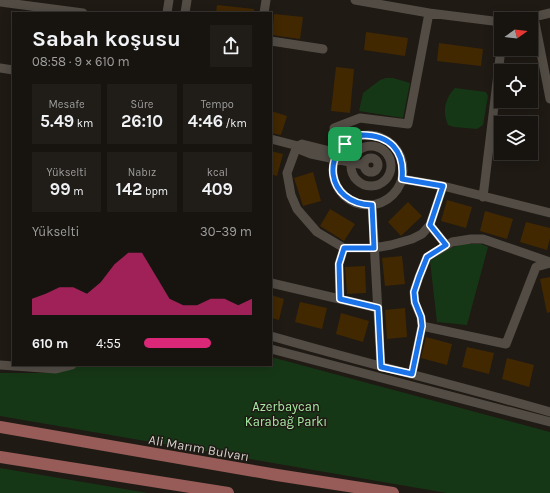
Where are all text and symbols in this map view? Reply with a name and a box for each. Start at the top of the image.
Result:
north arrow [494,12,538,56]
map controls [494,12,538,160]
button: share [210,25,252,67]
text: Sabah koşusu [32,26,181,52]
text: 08:58 · 9 × 610 m [32,54,130,69]
button: locate [494,64,538,108]
text: Mesafe [49,98,85,111]
text: Süre [131,98,153,111]
text: Tempo [201,98,234,111]
text: 5.49 [40,111,74,131]
text: 26:10 [121,111,163,131]
text: 4:46 [188,111,223,131]
button: layers [494,116,538,160]
text: km [74,117,93,130]
text: /km [223,117,247,130]
pin [328,127,362,161]
icon: arrive [334,133,356,155]
text: Yükselti [47,166,87,179]
text: Nabız [128,166,156,179]
text: kcal [207,166,228,179]
text: 99 [50,179,71,199]
text: 142 [116,179,142,199]
text: 409 [202,179,233,199]
text: m [71,185,83,198]
text: bpm [142,185,168,198]
text: Yükselti [32,224,79,239]
text: 30–39 m [200,224,252,239]
text: 610 m [32,336,68,351]
text: 4:55 [96,336,121,351]
park label: Azerbaycan Karabağ Parkı [245,399,327,429]
street label: Ali Marım Bulvarı [148,432,250,464]

